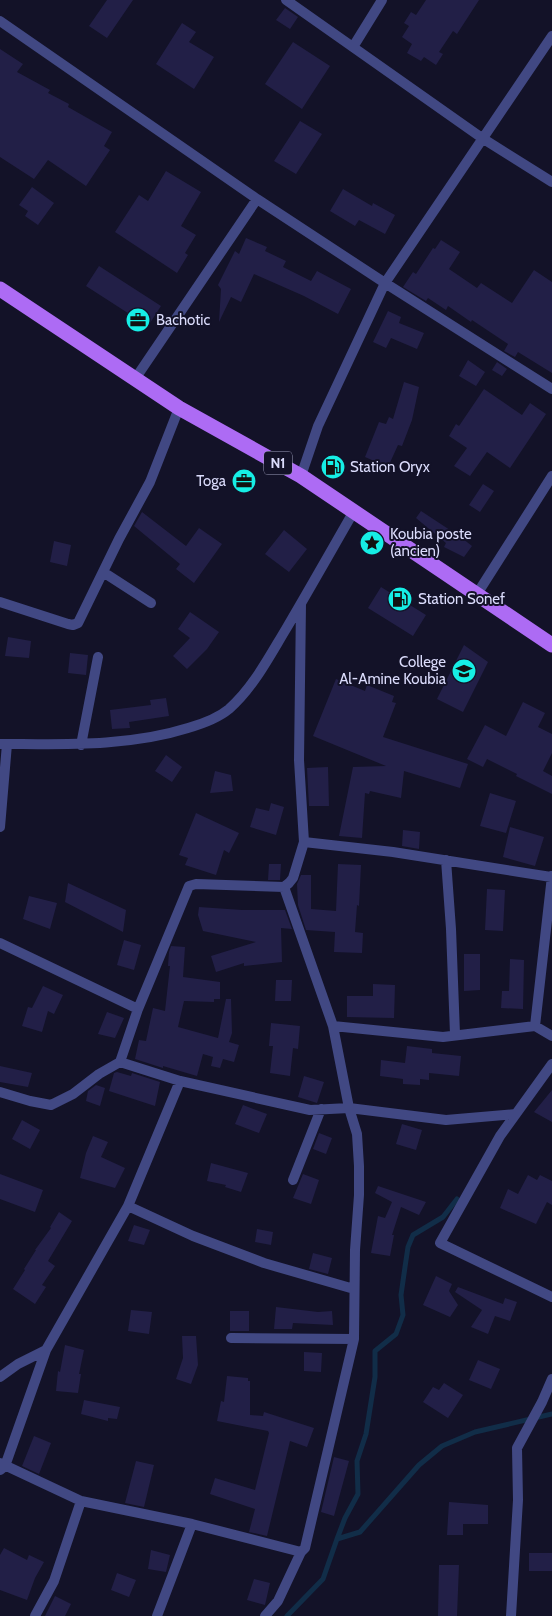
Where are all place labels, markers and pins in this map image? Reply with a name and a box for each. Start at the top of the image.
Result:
office icon: Bachotic [125,307,151,333]
place label: Bachotic [156,311,210,329]
fuel station icon: Station Oryx [320,454,346,480]
place label: Station Oryx [350,458,430,476]
office icon: Toga [231,468,257,494]
place label: Toga [196,472,227,490]
place label: Koubia poste (ancien) [390,525,472,560]
place icon: Koubia poste (ancien) [359,530,385,556]
fuel station icon: Station Sonef [387,586,413,612]
place label: Station Sonef [418,590,505,608]
place label: College Al-Amine Koubia [339,653,447,688]
school or university icon: College Al-Amine Koubia [451,658,477,684]

